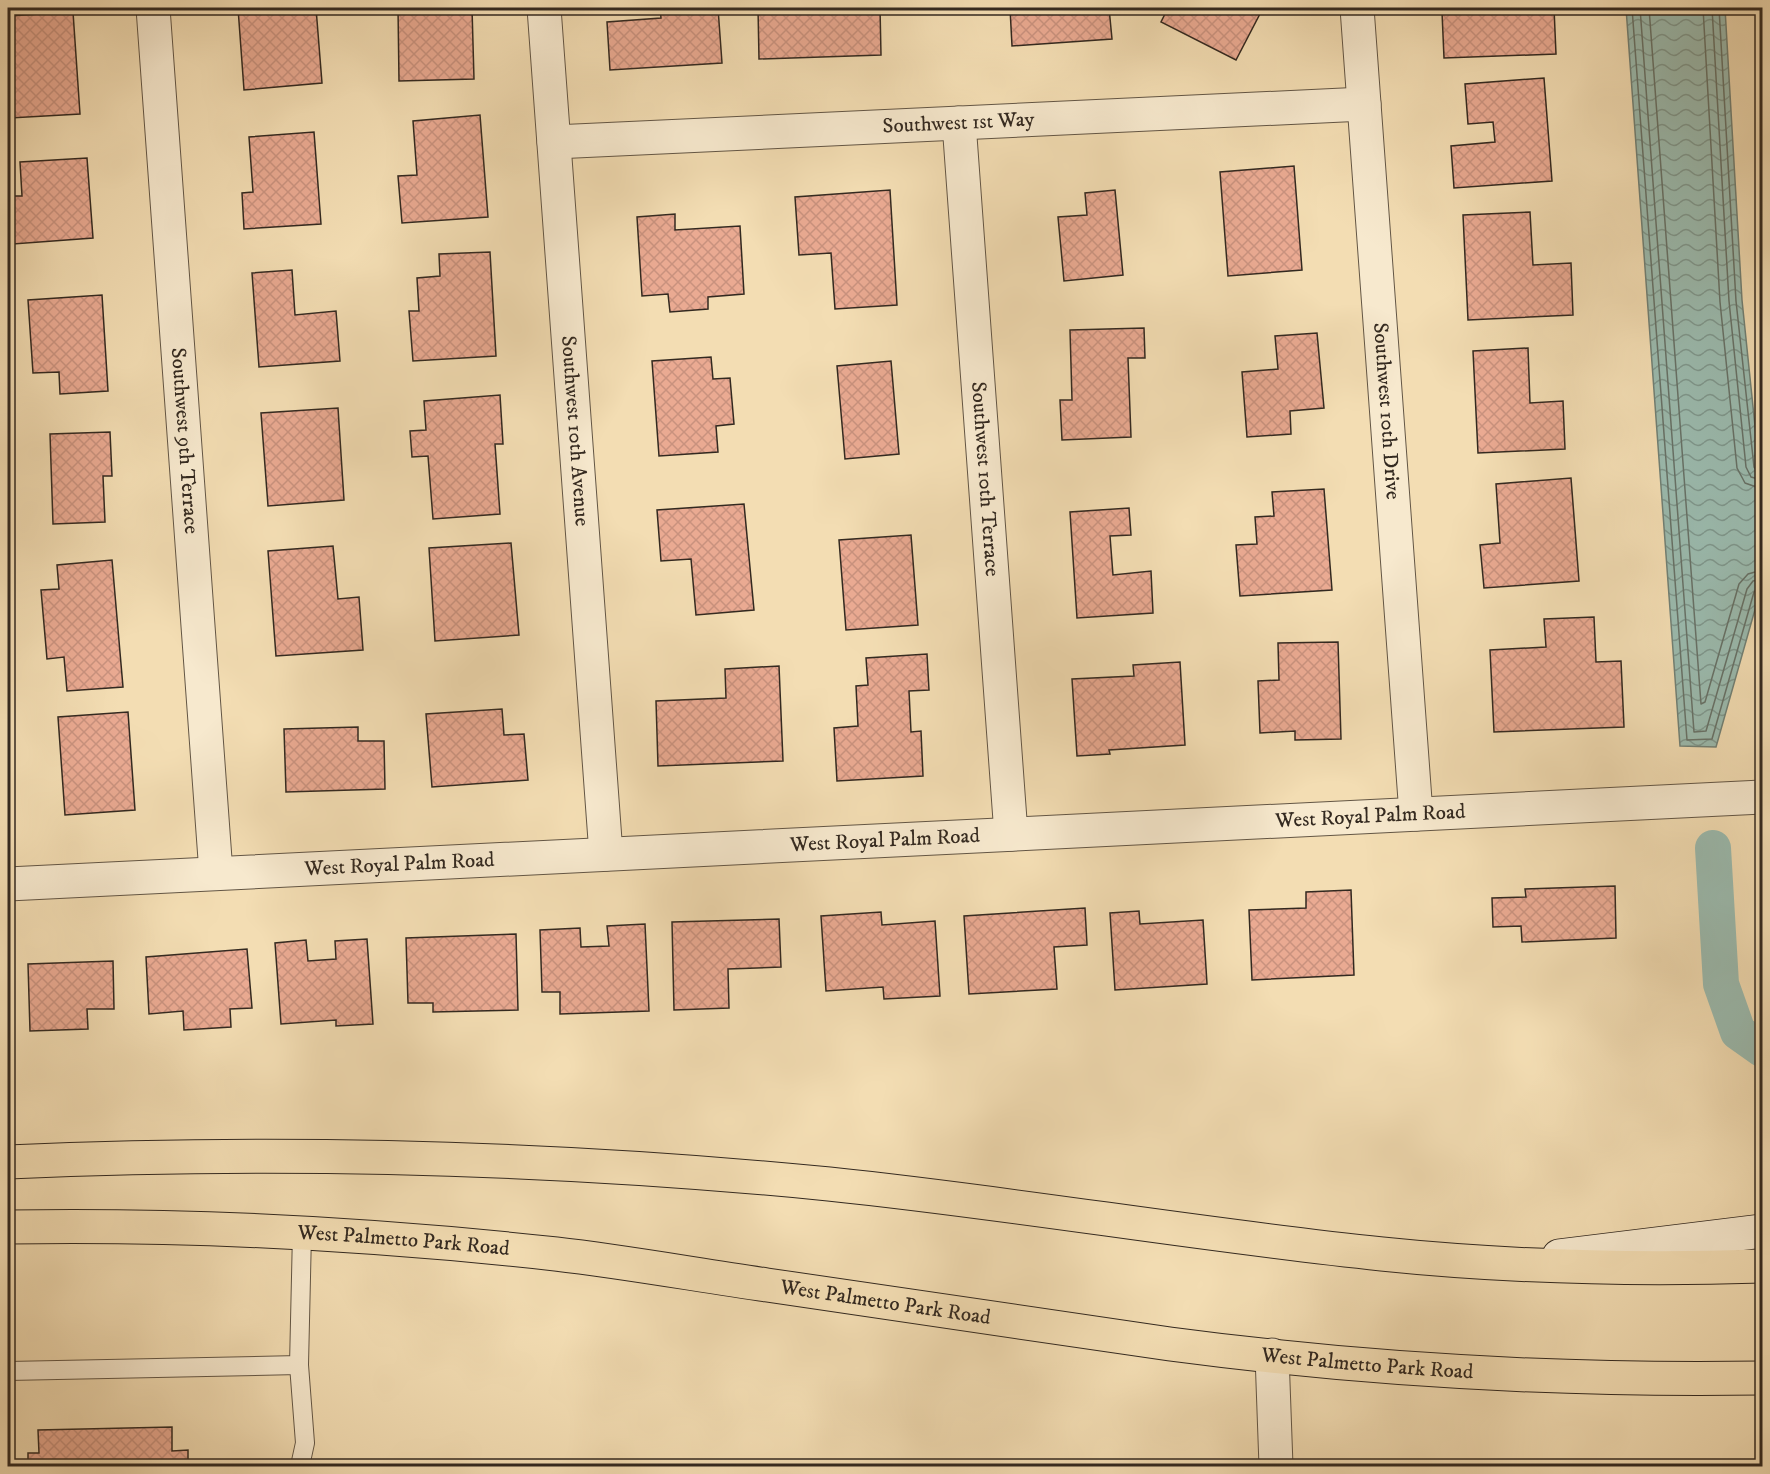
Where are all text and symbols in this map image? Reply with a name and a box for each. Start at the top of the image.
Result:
street label: Southwest 1st Way [882,106,1036,140]
street label: Southwest 10th Drive [1367,322,1406,501]
street label: Southwest 10th Avenue [555,335,595,527]
street label: Southwest 9th Terrace [165,347,204,535]
street label: Southwest 10th Terrace [965,381,1005,578]
street label: West Royal Palm Road [1274,799,1466,834]
street label: West Royal Palm Road [788,823,981,858]
street label: West Royal Palm Road [303,847,496,882]
street label: West Palmetto Park Road [296,1220,511,1262]
street label: West Palmetto Park Road [777,1274,993,1331]
street label: West Palmetto Park Road [1259,1342,1475,1385]

